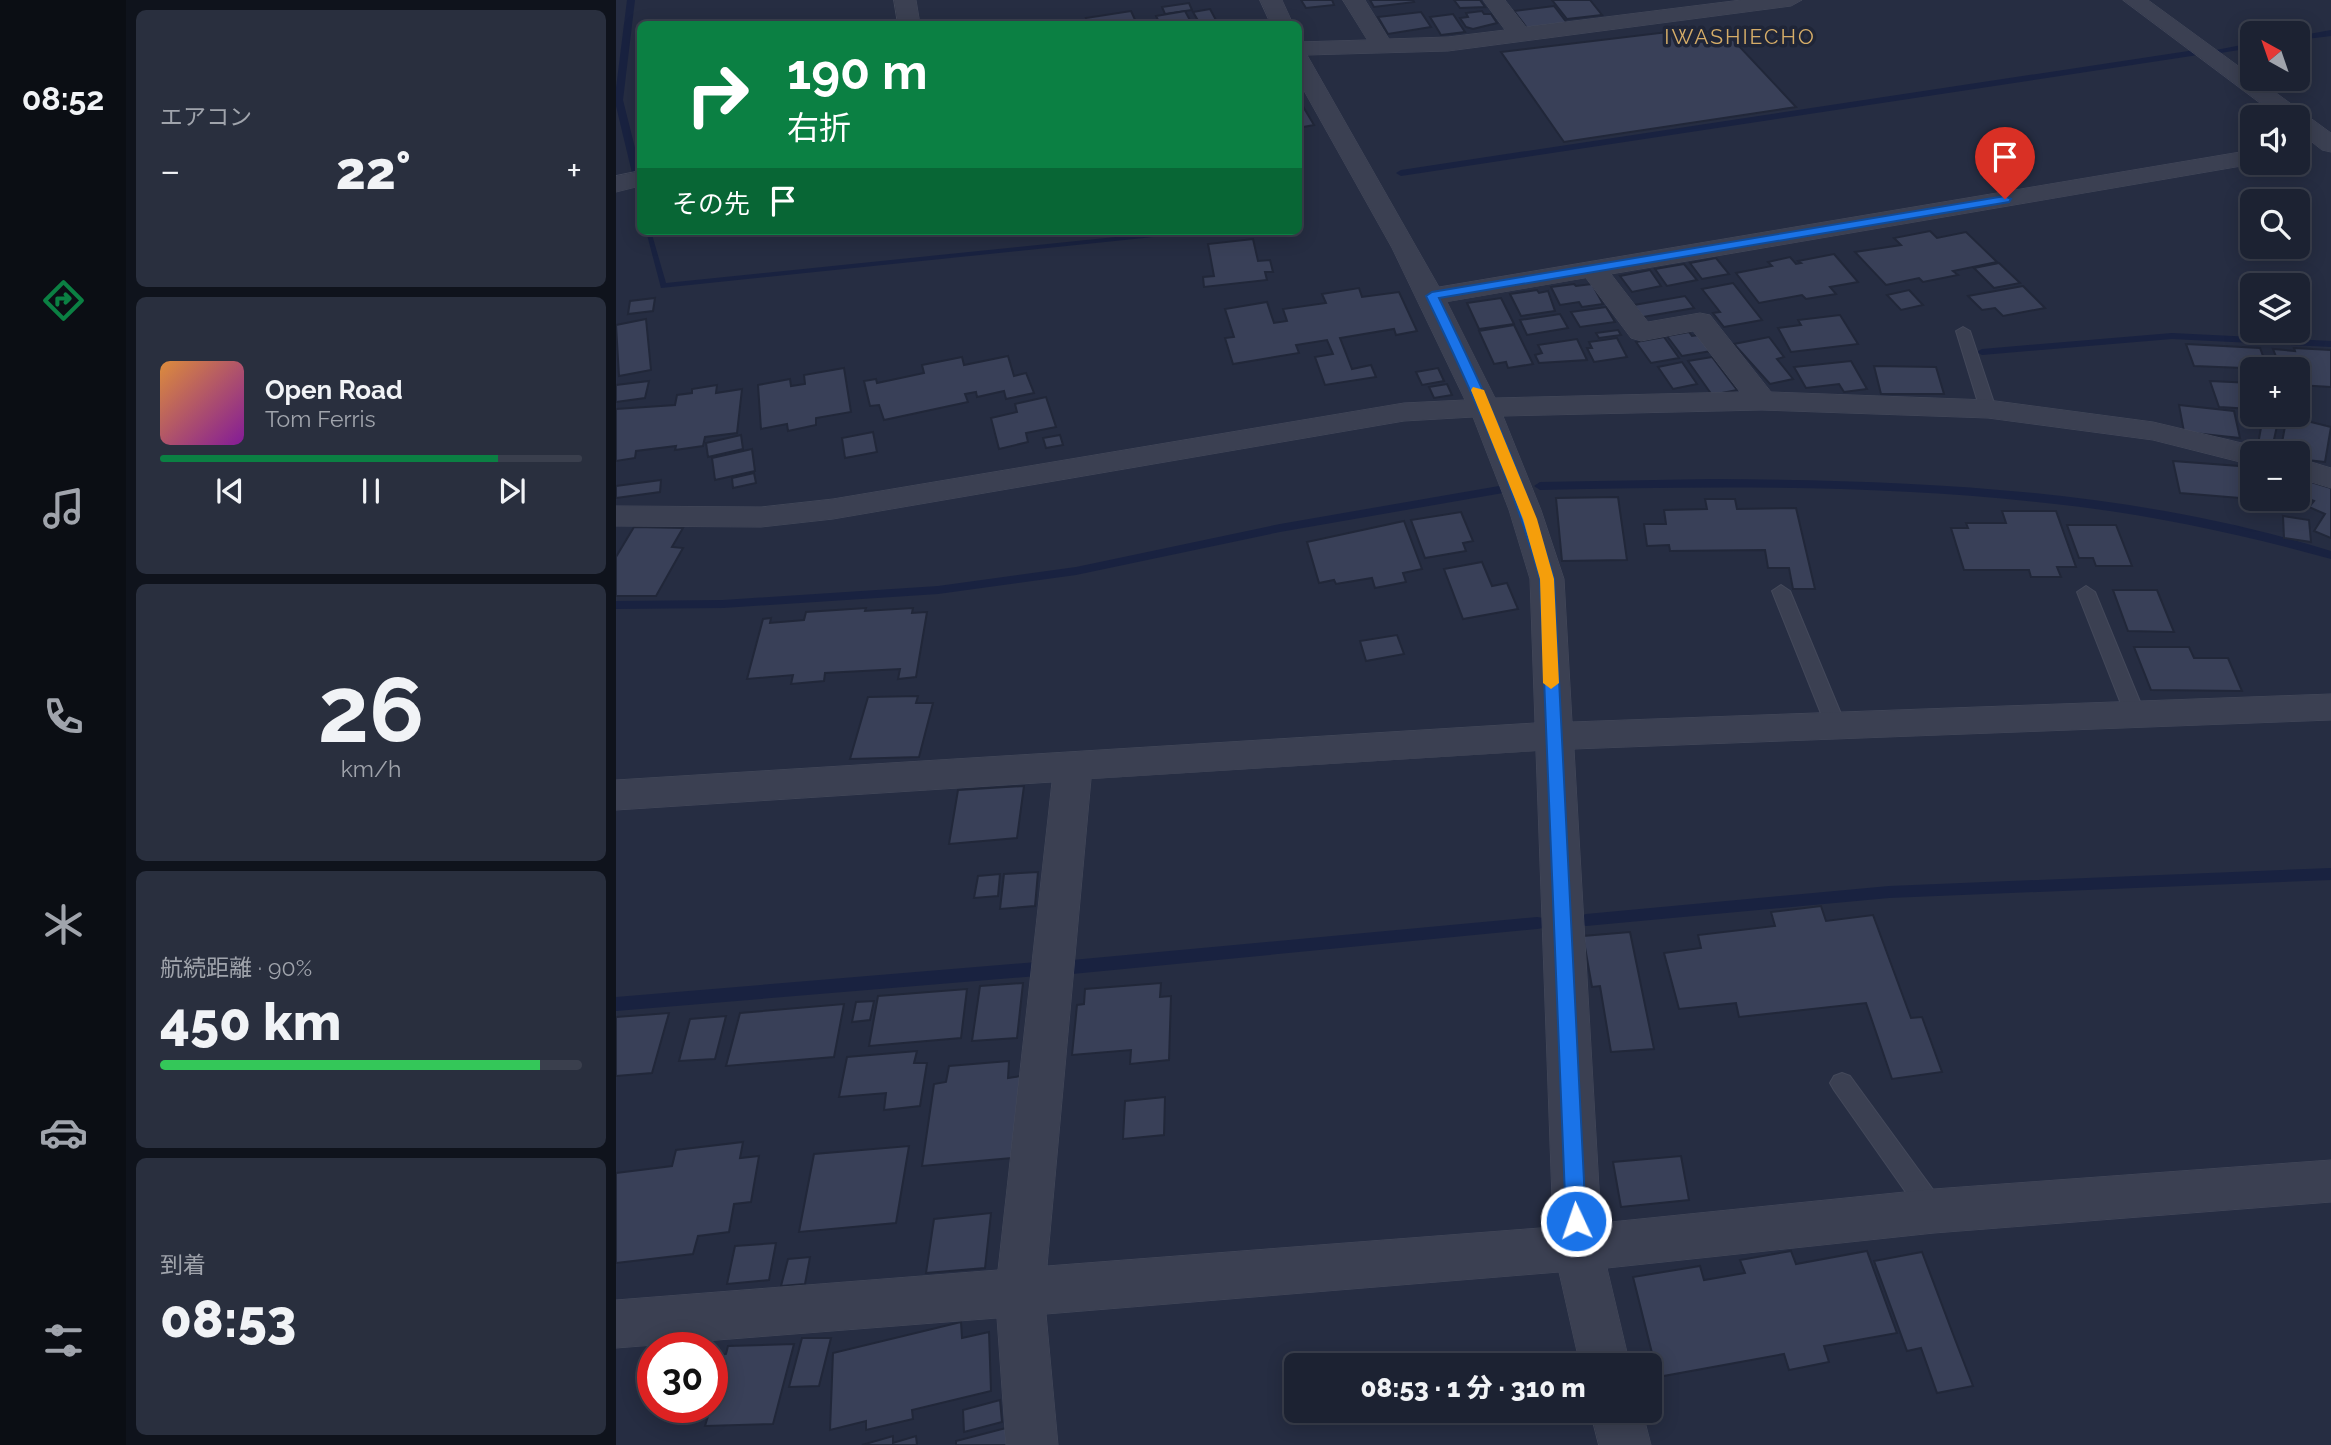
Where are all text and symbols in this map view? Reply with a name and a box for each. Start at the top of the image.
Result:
north arrow [2240,21,2310,91]
map controls [2240,21,2310,511]
district label: IWASHIECHO [1664,24,1816,49]
text: 190 m [787,43,928,100]
icon: right [672,49,763,140]
text: 08:52 [22,80,104,117]
text: エアコン [160,103,252,130]
button: sound [2240,105,2310,175]
text: 右折 [787,109,851,146]
pin [1975,127,2035,199]
icon: arrive [1986,138,2024,176]
text: 22° [336,140,411,201]
text: − [160,148,180,193]
text: + [566,148,582,193]
icon: arrive [764,182,802,220]
text: その先 [672,189,750,219]
button: search [2240,189,2310,259]
button: layers [2240,273,2310,343]
icon: directions [39,276,88,325]
button: + [2240,357,2310,427]
text: Open Road [265,375,403,405]
text: Tom Ferris [265,405,376,432]
button: − [2240,441,2310,511]
icon: previous [211,472,249,510]
icon: pause [352,472,390,510]
icon: next [493,472,531,510]
icon: music [39,484,88,533]
text: 26 [318,656,424,763]
icon: phone [39,692,88,741]
text: km/h [341,755,401,782]
icon: climate [39,900,88,949]
text: 航続距離 · 90% [160,954,312,981]
text: 450 km [160,991,341,1052]
icon: car [39,1108,88,1157]
position arrow [1539,1184,1613,1258]
text: 到着 [160,1251,206,1278]
text: 08:53 [160,1288,296,1349]
icon: filters [39,1316,88,1365]
speed limit sign: 30 [637,1332,728,1423]
text: 08:53 · 1 分 · 310 m [1361,1373,1585,1403]

